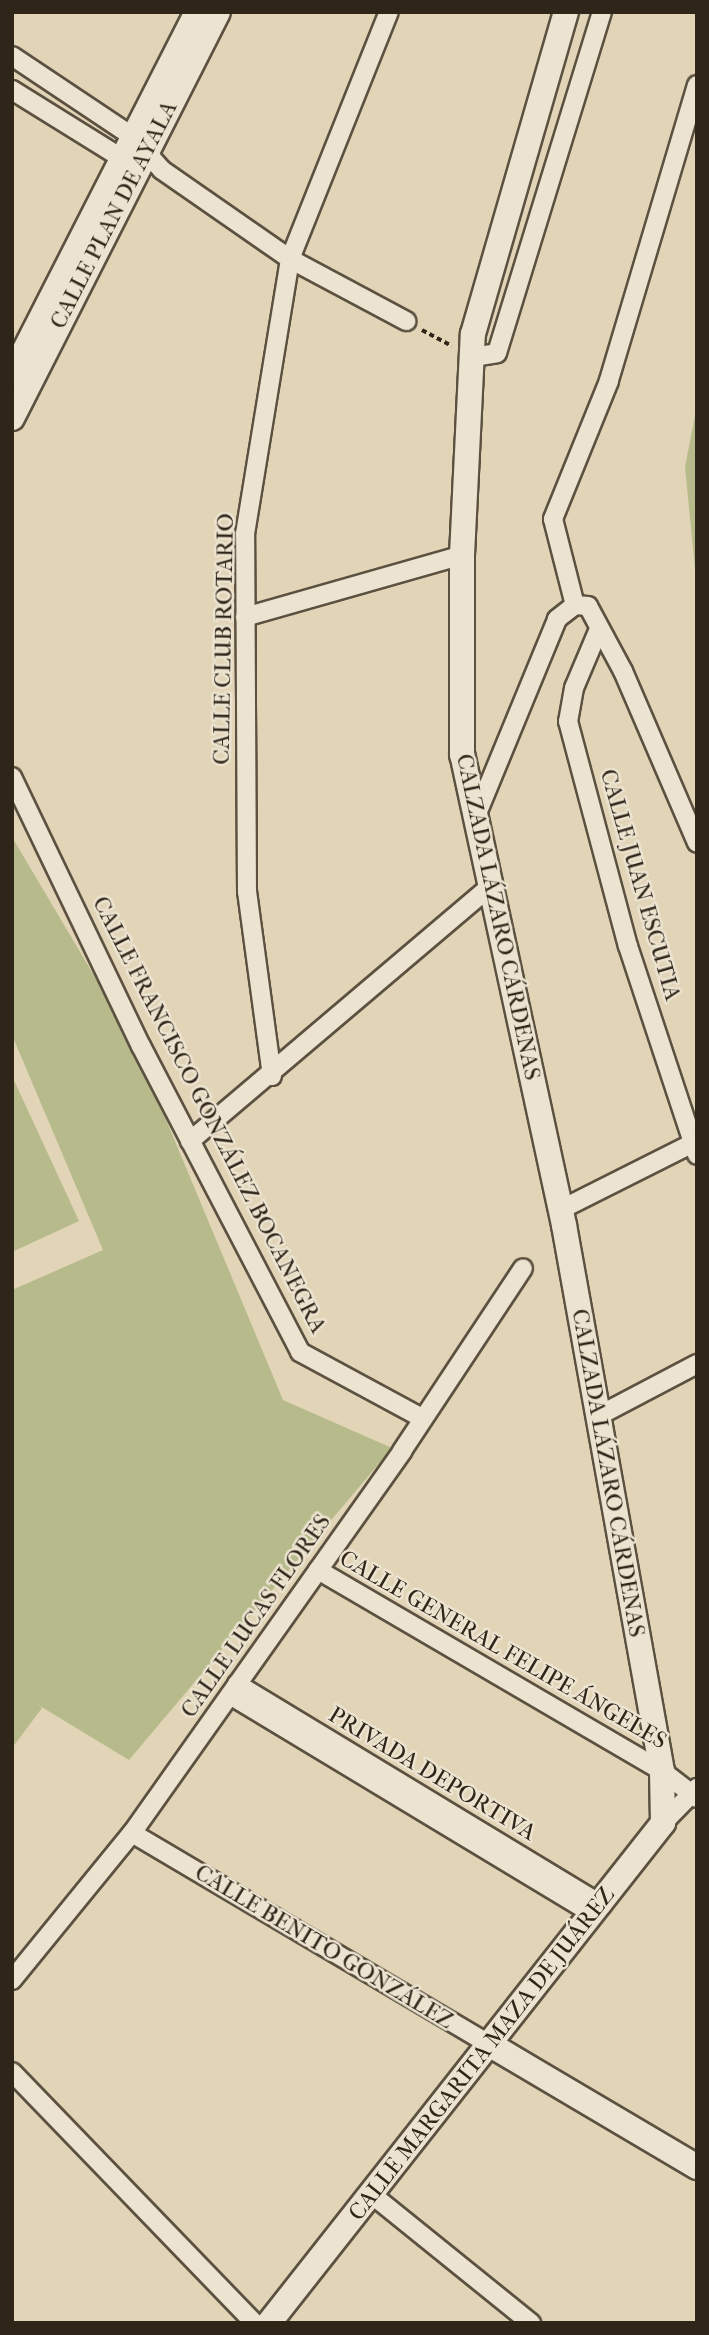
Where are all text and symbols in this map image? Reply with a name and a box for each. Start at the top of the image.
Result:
street label: CALLE PLAN DE AYALA [45,97,183,333]
street label: CALLE CLUB ROTARIO [208,513,240,765]
street label: CALZADA LÁZARO CÁRDENAS [450,752,546,1082]
street label: CALLE JUAN ESCUTIA [594,766,686,1004]
street label: CALLE FRANCISCO GONZÁLEZ BOCANEGRA [86,892,332,1338]
street label: CALZADA LÁZARO CÁRDENAS [566,1307,650,1639]
street label: CALLE LUCAS FLORES [175,1509,337,1723]
street label: CALLE GENERAL FELIPE ÁNGELES [334,1545,672,1755]
street label: PRIVADA DEPORTIVA [323,1701,541,1847]
street label: CALLE BENITO GONZÁLEZ [190,1859,458,2035]
street label: CALLE MARGARITA MAZA DE JUÁREZ [343,1882,621,2226]

